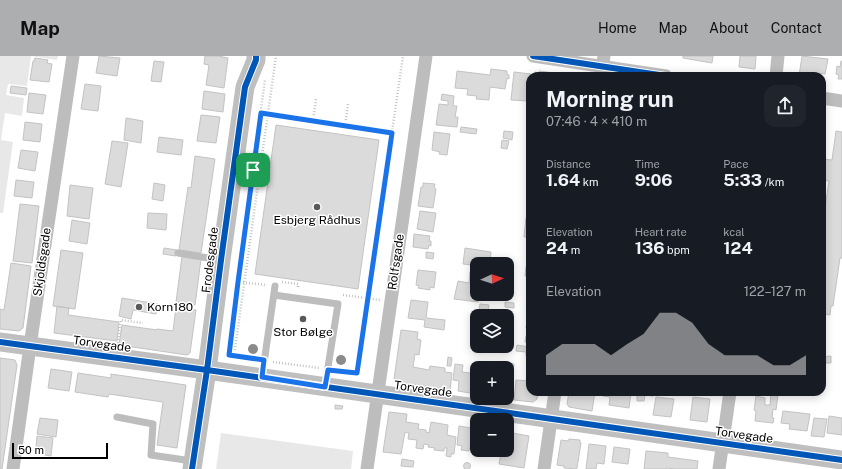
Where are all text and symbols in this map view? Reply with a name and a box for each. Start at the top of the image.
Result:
text: Map [20,17,60,39]
text: Home [598,20,637,36]
text: Map [659,20,687,36]
text: About [709,20,749,36]
text: Contact [771,20,822,36]
button: share [764,85,806,127]
text: Morning run [546,86,674,112]
text: 07:46 · 4 × 410 m [546,114,647,129]
pin [236,153,270,187]
text: Distance [546,158,591,170]
text: Time [635,158,660,170]
text: Pace [723,158,748,170]
icon: arrive [242,159,264,181]
text: 1.64 [546,170,580,190]
text: 9:06 [635,170,673,190]
text: 5:33 [723,170,762,190]
text: km [580,176,599,188]
text: /km [762,176,784,188]
marker: Esbjerg Rådhus [312,202,322,212]
place label: Esbjerg Rådhus [273,213,361,227]
street label: Frodesgade [199,226,221,294]
text: Elevation [546,226,593,238]
text: Heart rate [635,226,687,238]
text: kcal [723,226,745,238]
street label: Skjoldsgade [30,227,54,297]
street label: Rolfsgade [385,233,407,291]
text: 24 [546,238,568,258]
text: 136 [635,238,664,258]
text: 124 [723,238,753,258]
text: m [568,244,580,256]
text: bpm [664,244,690,256]
north arrow [470,257,514,301]
map controls [470,257,514,457]
text: Elevation [546,284,601,299]
text: 122–127 m [744,284,806,299]
place label: Korn180 [147,300,193,314]
marker: Korn180 [134,302,144,312]
button: layers [470,309,514,353]
marker: Stor Bølge [298,314,308,324]
place label: Stor Bølge [273,325,333,339]
street label: Torvegade [72,333,132,355]
button: + [470,361,514,405]
street label: Torvegade [393,378,453,400]
button: − [470,413,514,457]
street label: Torvegade [714,424,774,446]
scale bar [12,441,108,460]
text: 50 m [18,444,44,456]

